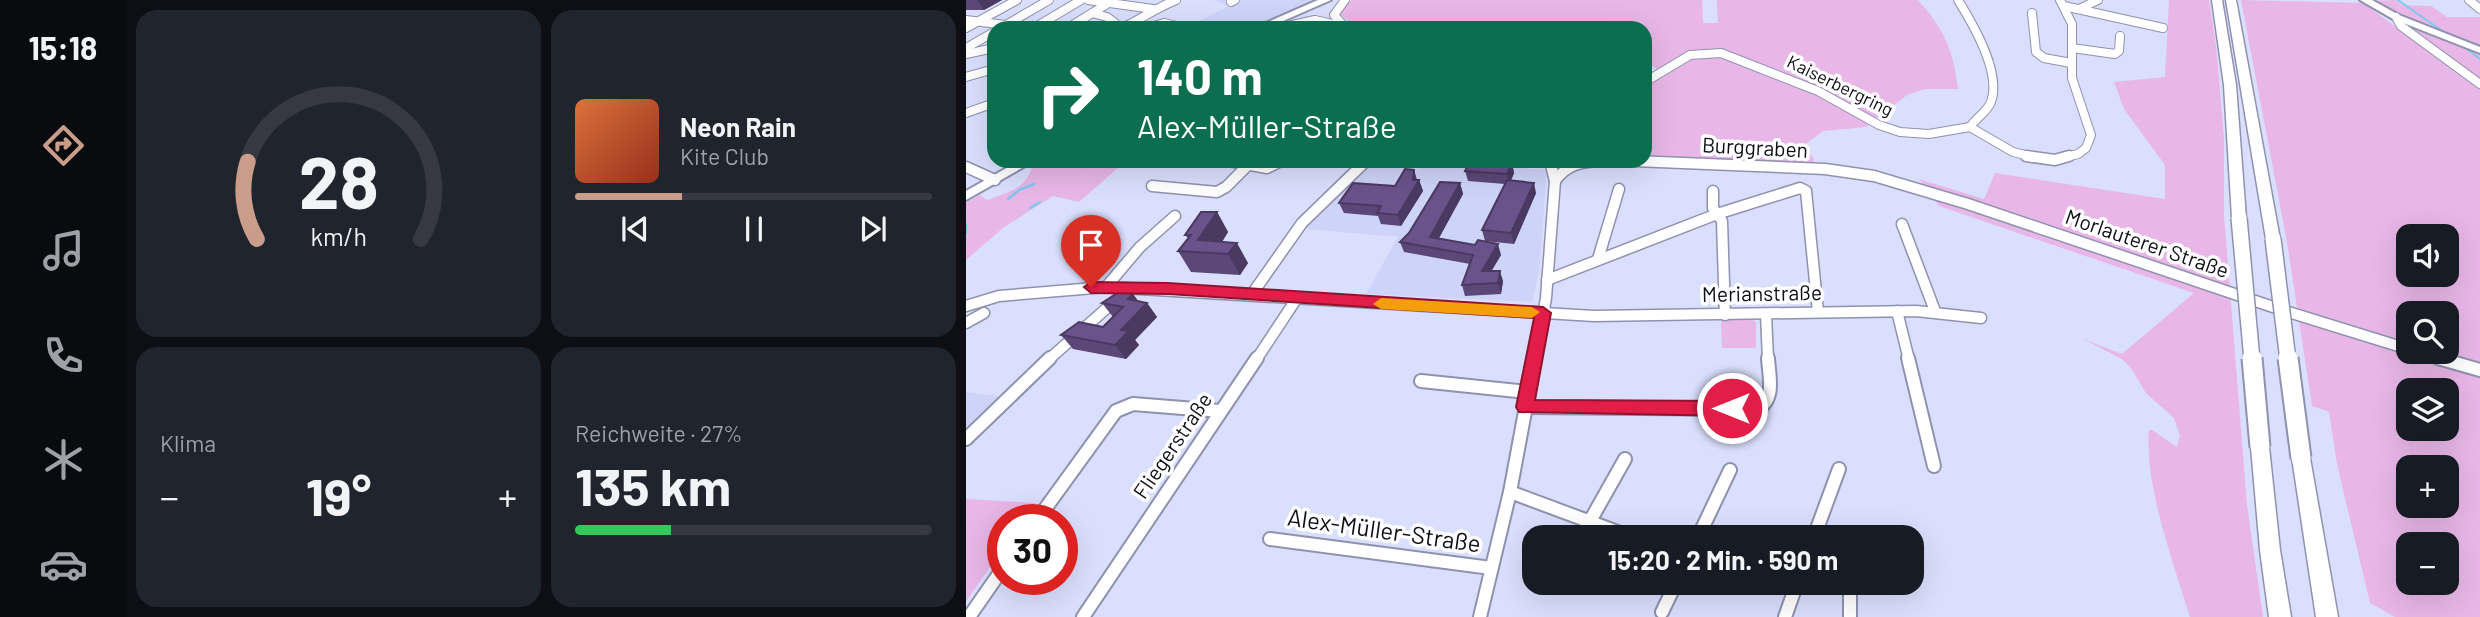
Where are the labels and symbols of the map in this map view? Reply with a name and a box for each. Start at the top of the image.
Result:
street label: Kaiserbergring [1784,50,1897,120]
street label: Burggraben [1701,131,1809,162]
street label: Morlauterer Straße [2063,203,2232,282]
pin [1061,215,1121,287]
street label: Merianstraße [1702,279,1822,306]
position arrow [1695,371,1769,445]
street label: Fliegerstraße [1127,387,1216,503]
street label: Alex-Müller-Straße [1286,502,1483,557]
speed limit sign: 30 [987,504,1078,595]

